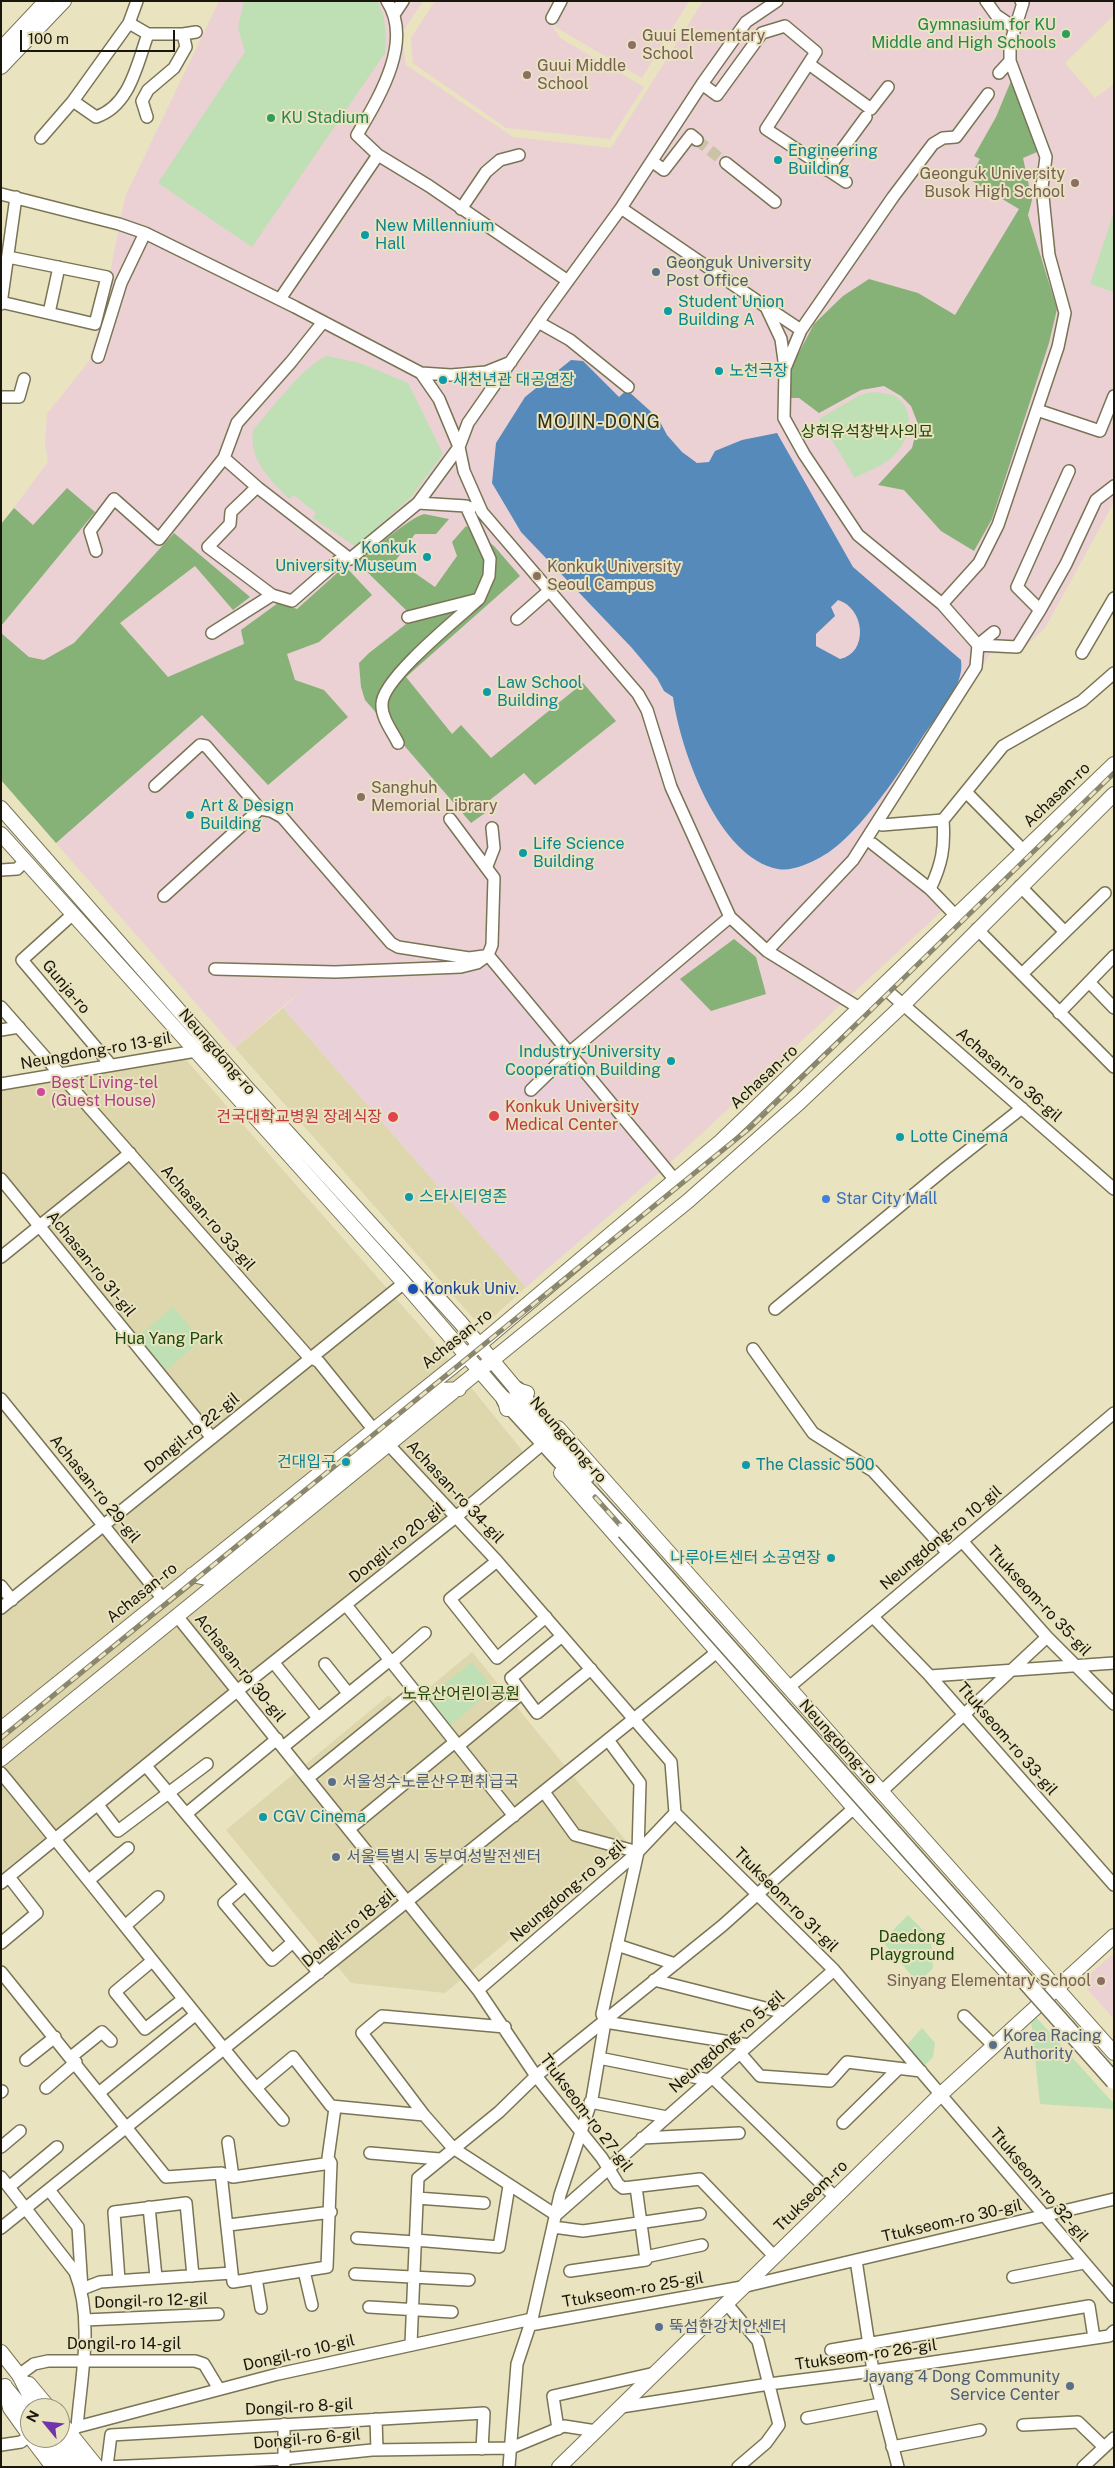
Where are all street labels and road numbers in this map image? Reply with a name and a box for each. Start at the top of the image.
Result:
street label: Achasan-ro [1020,759,1094,831]
street label: Gunja-ro [38,956,94,1018]
street label: Neungdong-ro [174,1005,260,1099]
street label: Achasan-ro 36-gil [952,1024,1066,1126]
street label: Neungdong-ro 13-gil [19,1028,173,1074]
street label: Achasan-ro [726,1041,802,1113]
street label: Achasan-ro 33-gil [157,1161,259,1275]
street label: Achasan-ro 31-gil [42,1207,140,1321]
street label: Achasan-ro [418,1305,496,1373]
street label: Dongil-ro 22-gil [140,1389,244,1477]
street label: Neungdong-ro [525,1393,611,1487]
street label: Achasan-ro 29-gil [46,1431,144,1547]
street label: Achasan-ro 34-gil [402,1436,508,1548]
street label: Neungdong-ro 10-gil [876,1482,1006,1594]
street label: Dongil-ro 20-gil [345,1499,449,1587]
street label: Ttukseom-ro 35-gil [983,1542,1095,1660]
street label: Achasan-ro [103,1559,181,1627]
street label: Achasan-ro 30-gil [190,1610,290,1726]
street label: Ttukseom-ro 33-gil [953,1679,1061,1799]
street label: Neungdong-ro [795,1696,881,1788]
street label: Neungdong-ro 9-gil [506,1836,630,1946]
street label: Ttukseom-ro 31-gil [730,1844,842,1956]
street label: Dongil-ro 18-gil [298,1884,400,1972]
street label: Neungdong-ro 5-gil [665,1987,789,2097]
street label: Ttukseom-ro 27-gil [535,2050,637,2176]
street label: Ttukseom-ro 32-gil [986,2124,1092,2246]
street label: Ttukseom-ro [770,2156,852,2236]
street label: Ttukseom-ro 30-gil [880,2196,1024,2246]
street label: Ttukseom-ro 25-gil [561,2268,705,2312]
street label: Dongil-ro 12-gil [94,2289,208,2313]
street label: Dongil-ro 10-gil [241,2331,357,2375]
street label: Dongil-ro 14-gil [67,2334,181,2354]
street label: Ttukseom-ro 26-gil [794,2336,938,2374]
street label: Dongil-ro 8-gil [244,2395,354,2419]
street label: Dongil-ro 6-gil [252,2425,362,2453]

